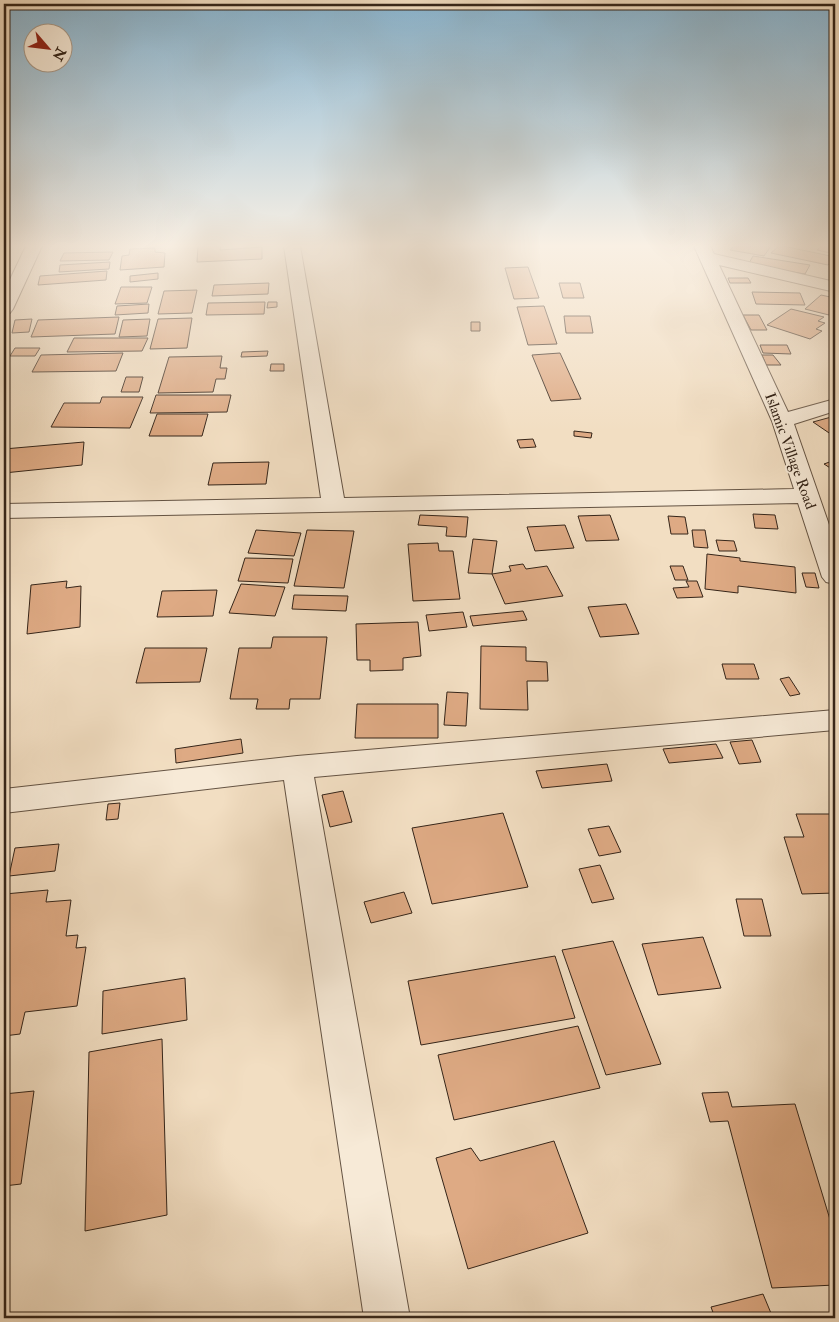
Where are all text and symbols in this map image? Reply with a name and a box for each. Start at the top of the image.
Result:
north arrow [22,22,72,72]
text: N [48,43,70,64]
street label: Islamic Village Road [760,390,820,512]

